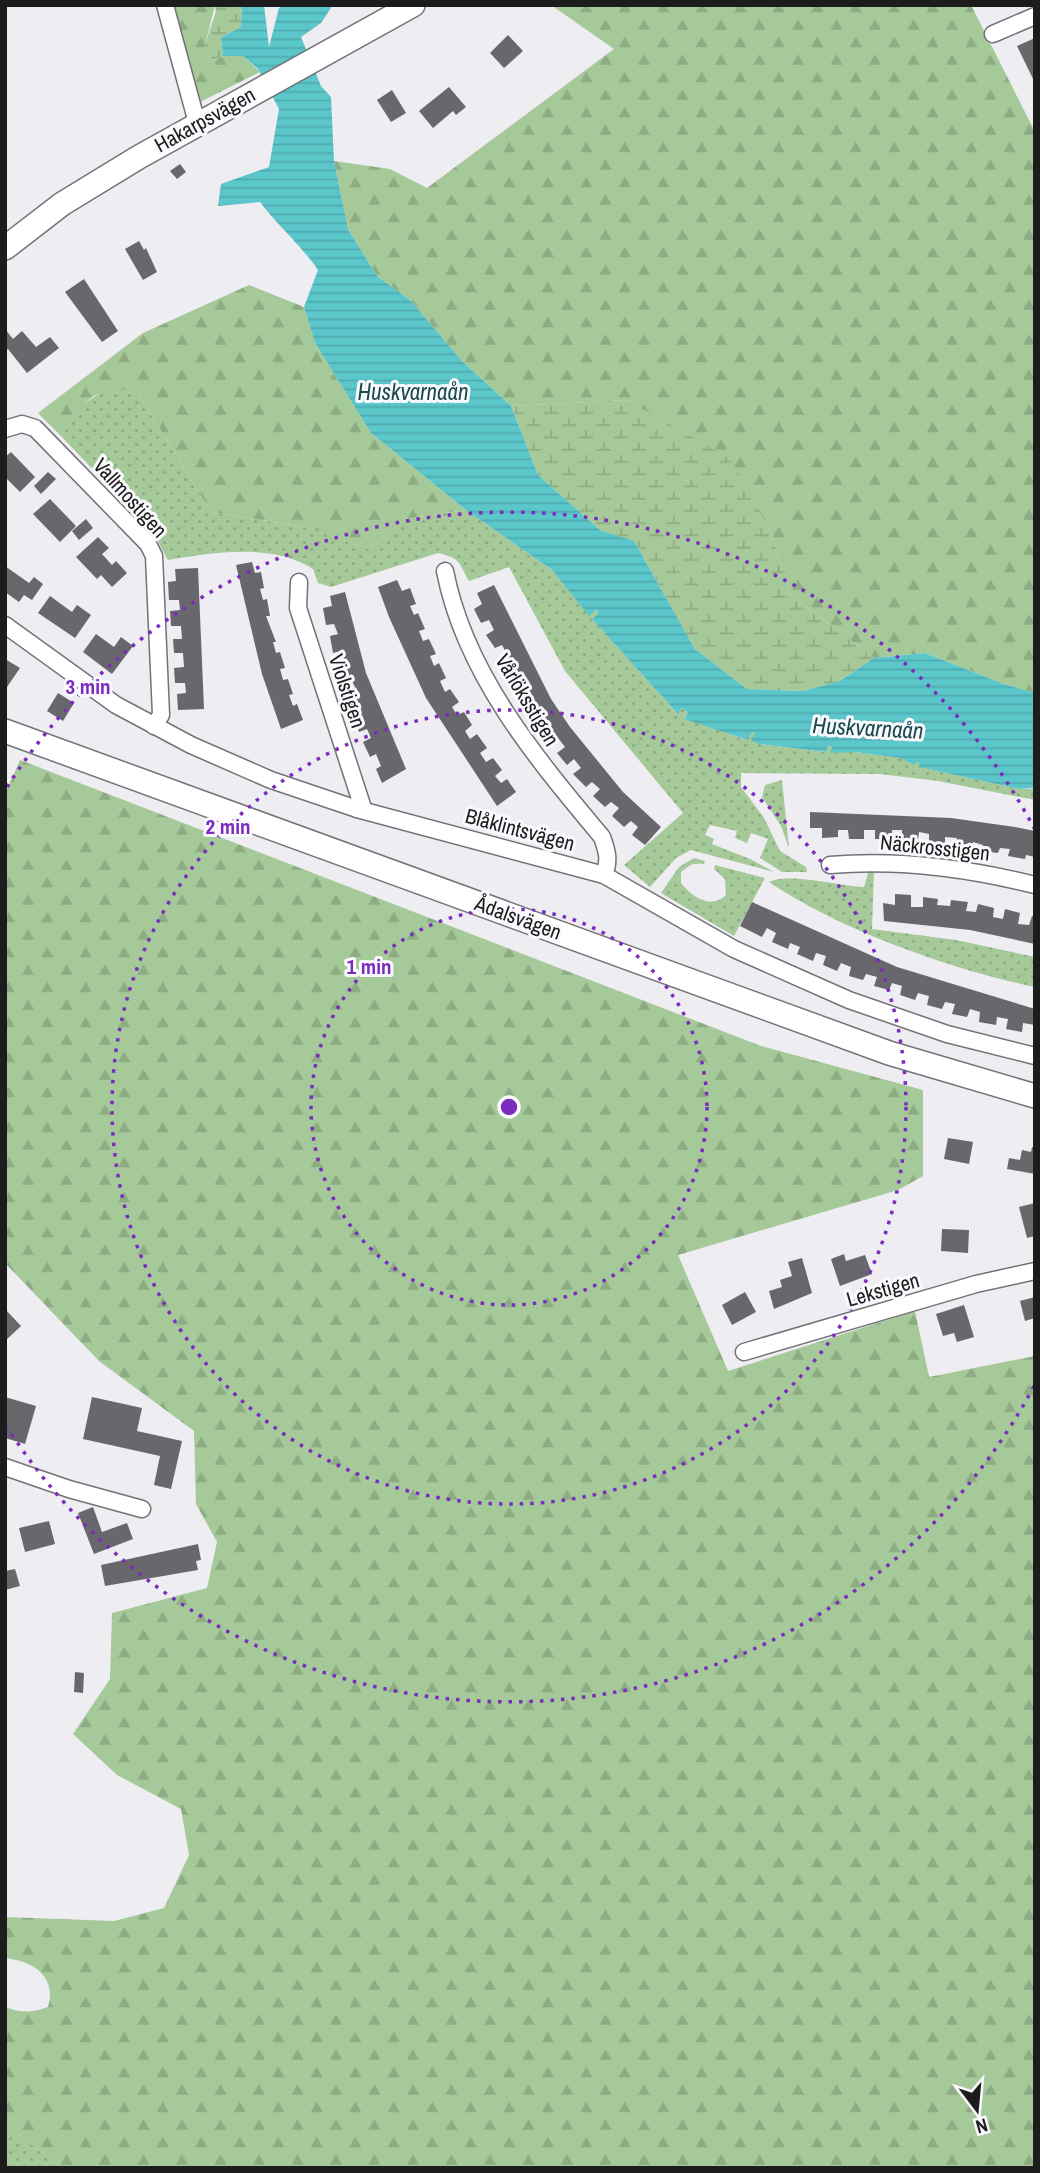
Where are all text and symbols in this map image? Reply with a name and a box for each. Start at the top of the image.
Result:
street label: Hakarpsvägen [149,80,260,159]
water label: Huskvarnaån [357,376,469,407]
street label: Vallmostigen [87,451,174,544]
street label: Vårlöksstigen [488,648,566,751]
street label: Violstigen [322,650,373,732]
text: 3 min [66,672,110,701]
water label: Huskvarnaån [812,709,924,746]
street label: Blåklintsvägen [462,801,578,858]
text: 2 min [206,812,250,841]
street label: Näckrosstigen [879,827,991,868]
street label: Ådalsvägen [470,888,565,947]
text: 1 min [347,952,391,981]
centre of rings [497,1095,521,1119]
street label: Lekstigen [843,1265,923,1314]
north arrow [942,2075,1012,2145]
text: N [973,2112,991,2140]

